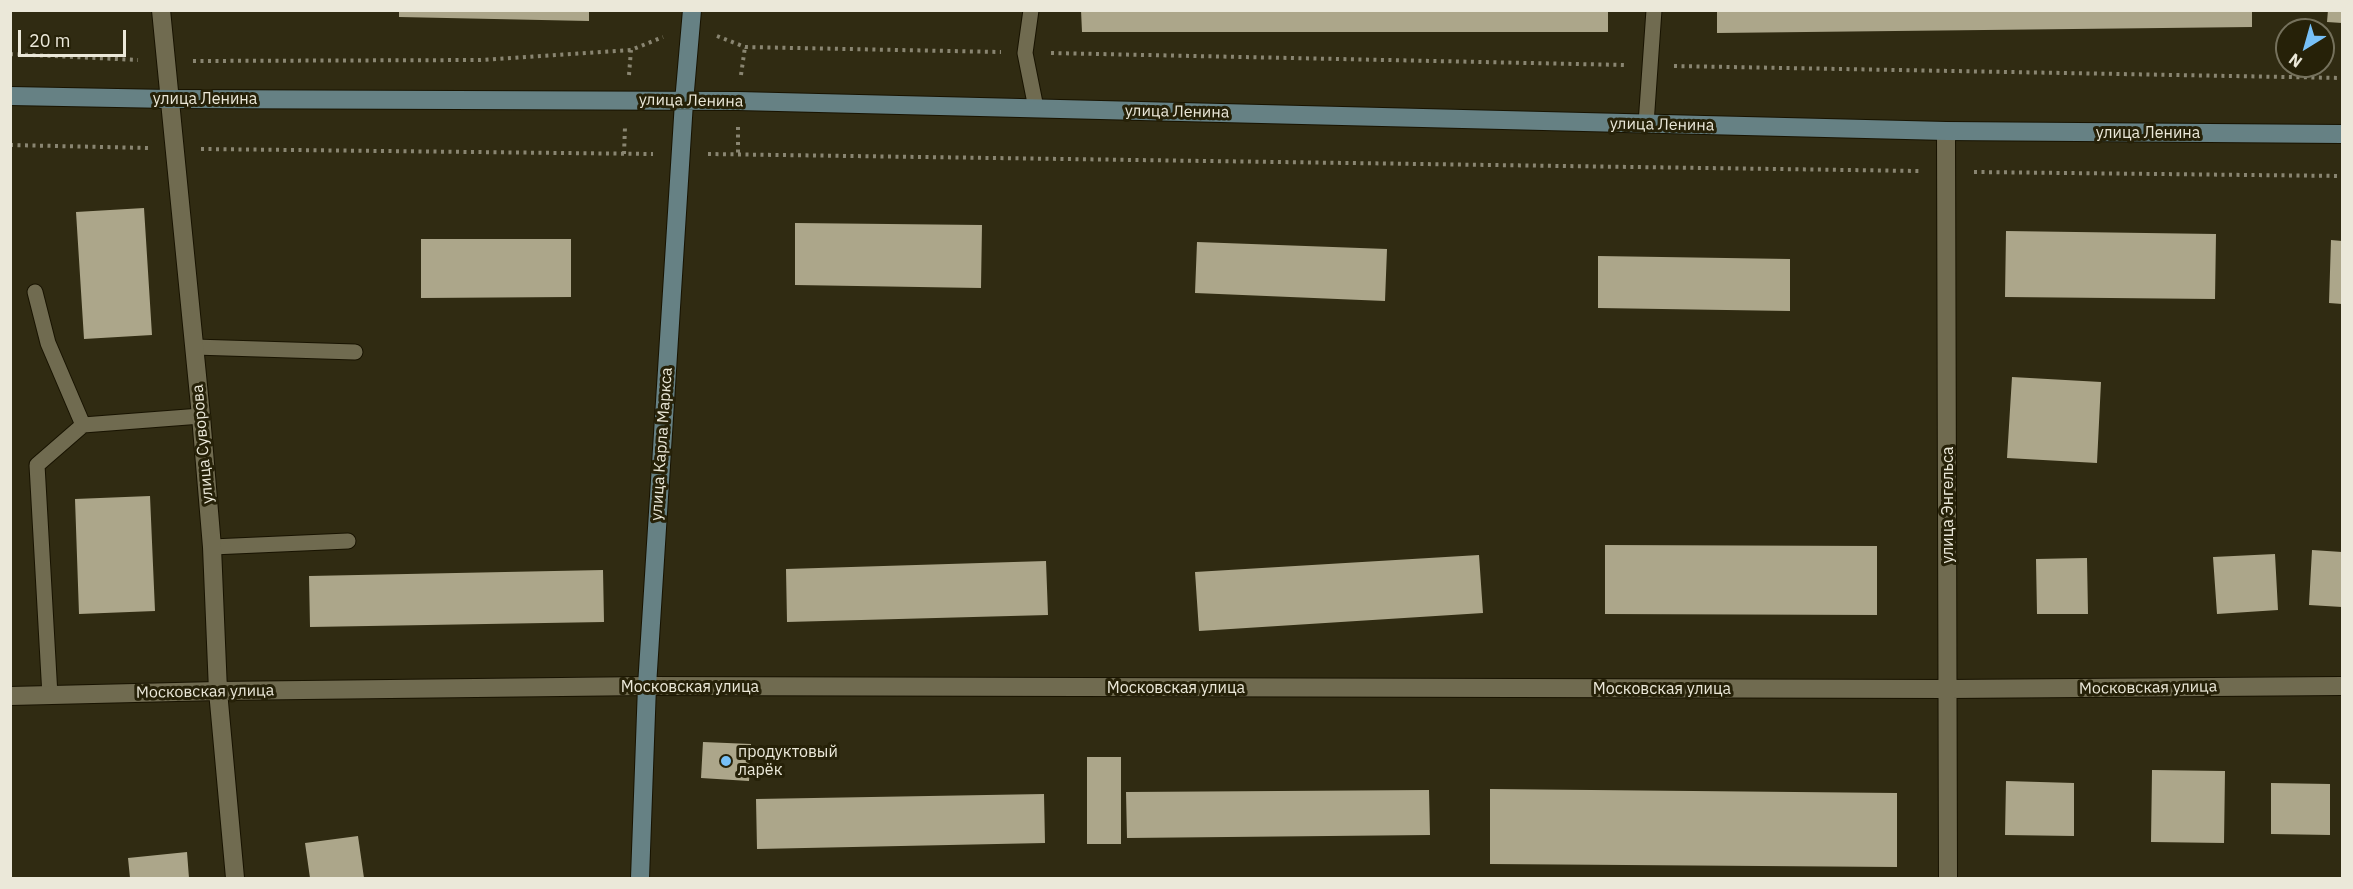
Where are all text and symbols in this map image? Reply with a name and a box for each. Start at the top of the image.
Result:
scale bar [21,18,129,56]
north arrow [2275,18,2335,78]
text: 20 m [29,29,71,52]
text: N [2285,49,2306,72]
street label: улица Ленина [153,89,257,109]
street label: улица Ленина [639,90,743,112]
street label: улица Ленина [1125,101,1229,123]
street label: улица Ленина [1610,114,1714,136]
street label: улица Ленина [2096,123,2200,143]
street label: улица Карла Маркса [647,367,677,521]
street label: улица Суворова [188,384,218,504]
street label: улица Энгельса [1938,447,1958,563]
street label: Московская улица [621,677,759,697]
street label: Московская улица [2079,677,2217,699]
street label: Московская улица [1107,678,1245,698]
street label: Московская улица [1593,679,1731,699]
street label: Московская улица [136,681,274,703]
place label: продуктовый ларёк [738,742,838,780]
marker: продуктовый ларёк [719,754,733,768]

